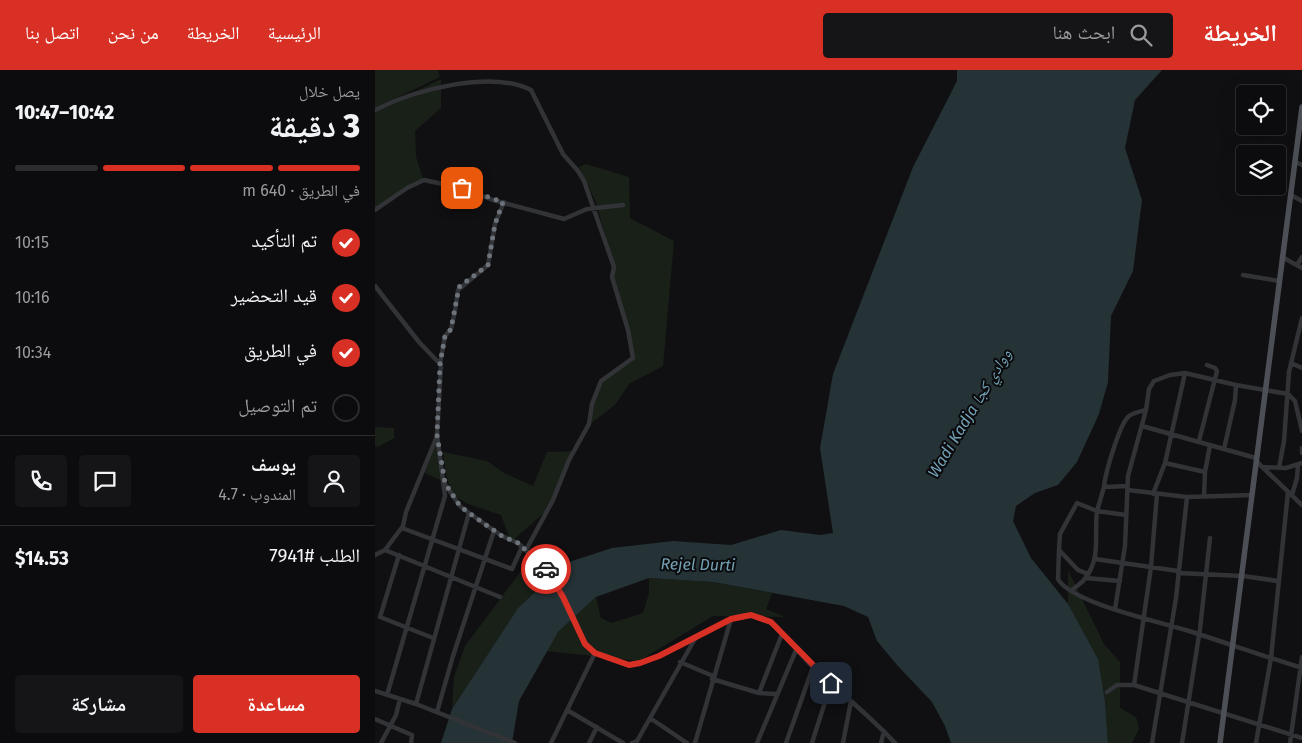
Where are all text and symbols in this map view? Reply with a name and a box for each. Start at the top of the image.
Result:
search box [823,13,1173,58]
text: الخريطة [1203,19,1277,47]
text: ابحث هنا [1052,21,1115,44]
icon: search [1127,21,1155,49]
text: اتصل بنا [25,22,80,44]
text: من نحن [108,22,159,44]
text: الخريطة [187,22,240,44]
text: الرئيسية [268,22,321,44]
text: يصل خلال [299,82,360,101]
map controls [1236,85,1286,195]
button: locate [1236,85,1286,135]
text: 10:42–10:47 [15,101,114,124]
text: 3 دقيقة [269,107,360,145]
button: layers [1236,145,1286,195]
pin [441,167,483,209]
icon: bag [448,174,476,202]
text: في الطريق · 640 m [242,181,360,200]
text: تم التأكيد [251,229,317,252]
icon: check [332,229,360,257]
text: 10:15 [15,233,49,252]
text: قيد التحضير [231,284,317,307]
icon: check [332,284,360,312]
text: 10:16 [15,288,50,307]
text: في الطريق [244,339,317,362]
icon: check [332,339,360,367]
text: 10:34 [15,343,51,362]
water label: Wadi Kadja ووادي كجا [924,345,1018,482]
text: تم التوصيل [238,394,317,417]
text: يوسف [251,453,296,476]
button: phone [15,455,67,507]
button: chat [79,455,131,507]
button: person [308,455,360,507]
text: المندوب · 4.7 [218,485,296,504]
text: الطلب #7941 [269,544,360,567]
courier [521,544,571,594]
text: $14.53 [15,547,69,570]
water label: Rejel Durti [660,554,736,575]
icon: car [532,555,560,583]
pin [810,662,852,704]
icon: home [817,669,845,697]
button: مشاركة [15,675,183,733]
button: مساعدة [193,675,360,733]

